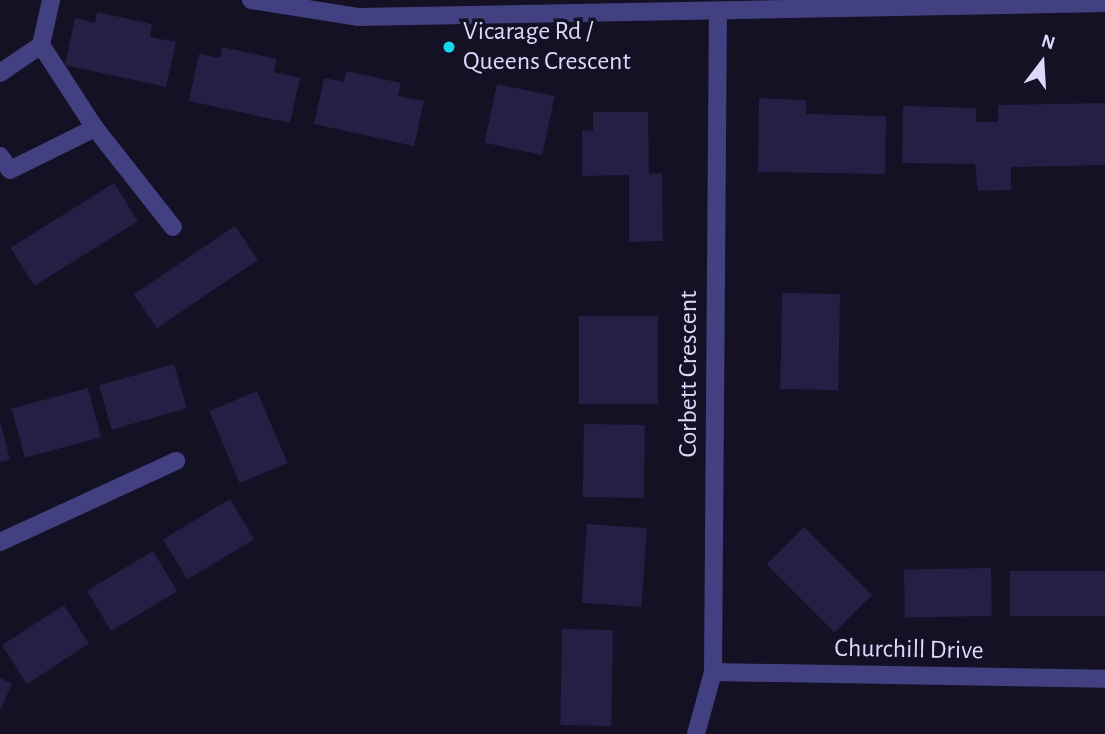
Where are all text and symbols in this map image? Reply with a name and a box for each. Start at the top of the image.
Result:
place label: Vicarage Rd / Queens Crescent [463,16,631,78]
north arrow [1007,28,1077,98]
text: N [1039,31,1057,53]
marker: Vicarage Rd / Queens Crescent [441,39,457,55]
street label: Corbett Crescent [673,291,705,457]
street label: Churchill Drive [834,633,984,667]

